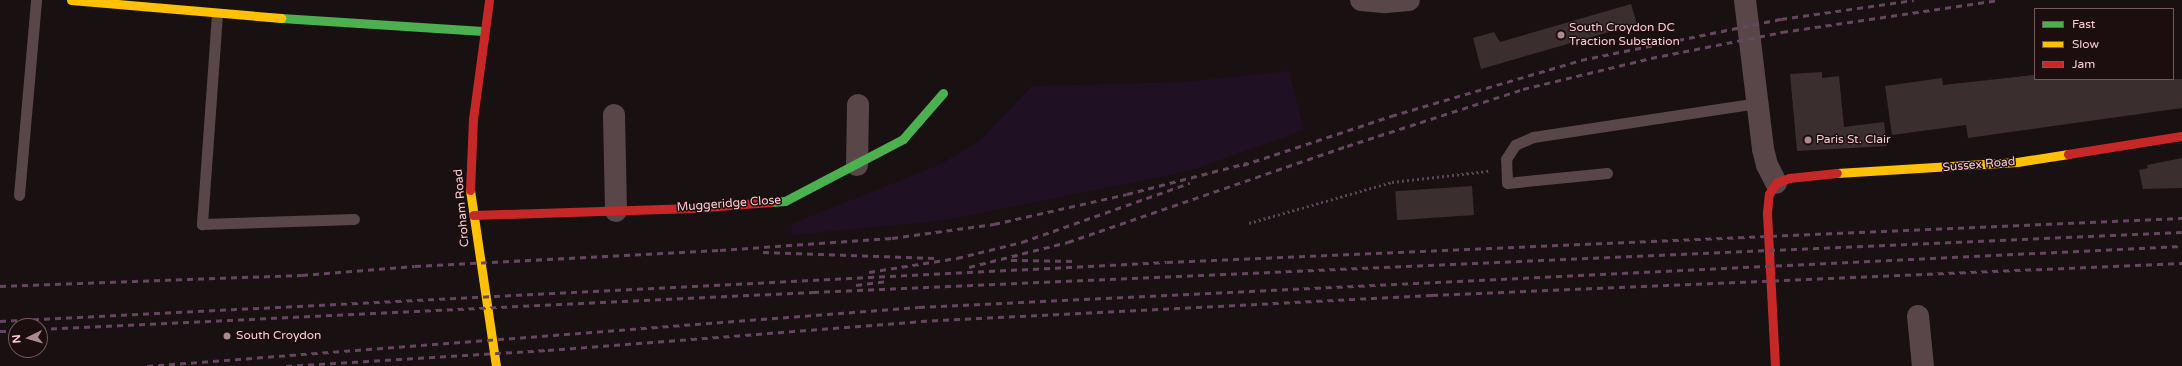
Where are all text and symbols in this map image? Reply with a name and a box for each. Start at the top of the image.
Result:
legend [2034,8,2174,80]
text: Fast [2072,17,2095,31]
place label: South Croydon DC Traction Substation [1569,21,1680,49]
marker: South Croydon DC Traction Substation [1556,30,1566,40]
text: Slow [2072,37,2099,51]
text: Jam [2072,57,2095,71]
place label: Paris St. Clair [1816,133,1891,147]
marker: Paris St. Clair [1803,135,1813,145]
street label: Sussex Road [1942,155,2016,175]
street label: Croham Road [451,168,473,248]
street label: Muggeridge Close [676,193,782,215]
north arrow [8,318,48,358]
place label: South Croydon [236,329,321,343]
marker: South Croydon [221,330,233,342]
text: N [10,334,23,344]

